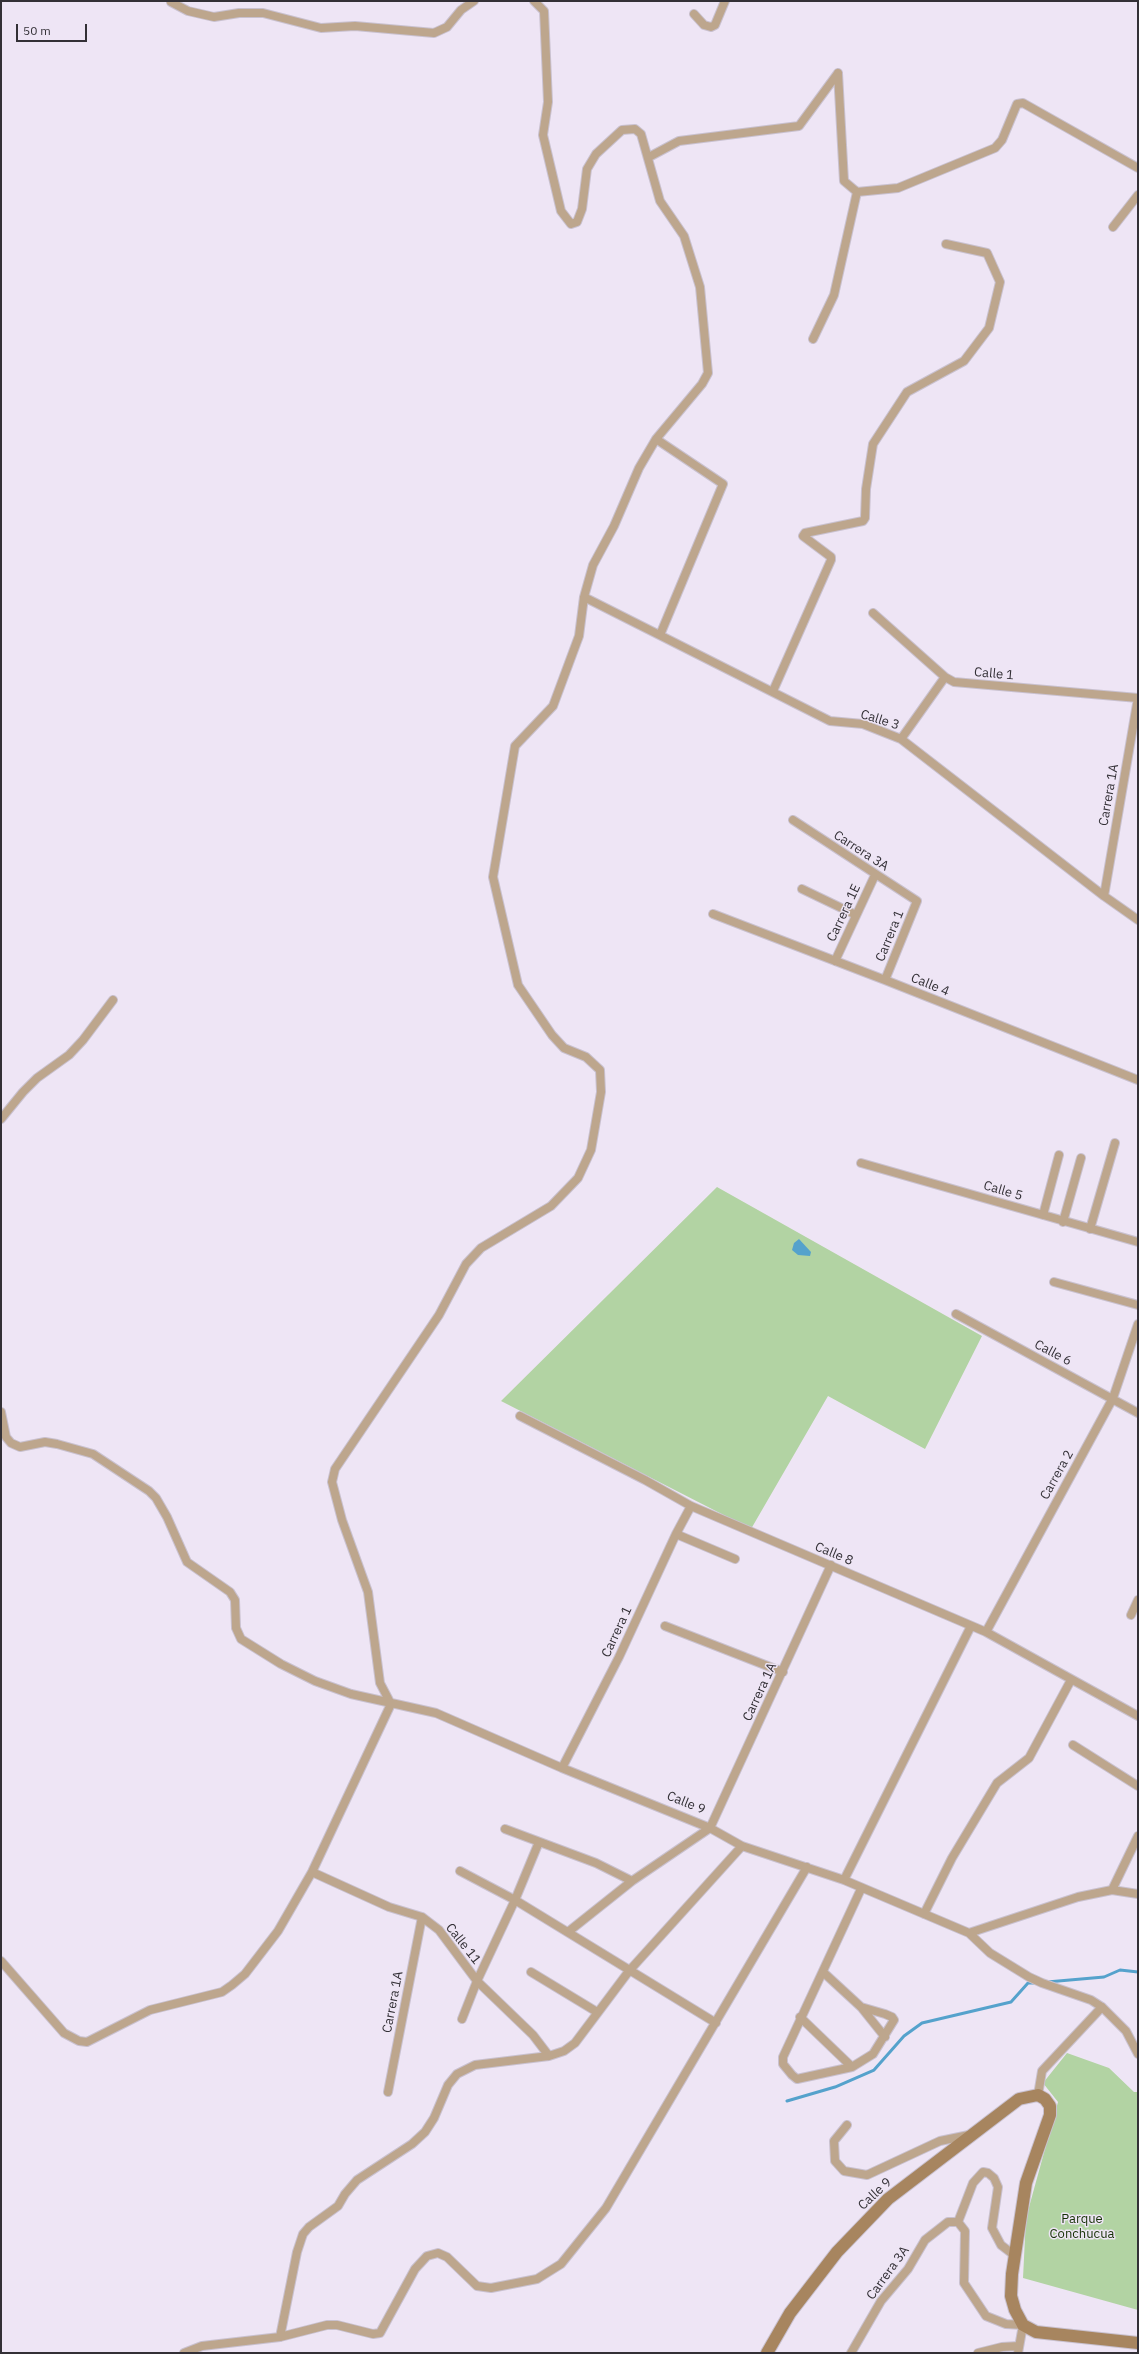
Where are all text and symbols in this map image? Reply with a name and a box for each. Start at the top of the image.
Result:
scale bar [18,16,89,42]
text: 50 m [23,23,51,38]
street label: Calle 1 [973,664,1015,684]
street label: Calle 3 [859,707,901,733]
street label: Carrera 1A [1096,763,1122,827]
street label: Carrera 3A [831,827,891,875]
street label: Carrera 1E [824,882,864,944]
street label: Carrera 1 [873,908,907,964]
street label: Calle 4 [909,970,951,1000]
street label: Calle 5 [982,1178,1024,1204]
street label: Calle 6 [1032,1337,1074,1369]
street label: Carrera 2 [1037,1448,1077,1502]
street label: Calle 8 [813,1539,855,1569]
street label: Carrera 1 [598,1604,636,1660]
street label: Carrera 1A [740,1660,780,1724]
street label: Calle 9 [665,1788,707,1818]
street label: Calle 11 [442,1920,484,1968]
street label: Carrera 1A [379,1970,407,2034]
street label: Calle 9 [855,2175,895,2213]
park label: Parque Conchucua [1050,2211,1114,2242]
street label: Carrera 3A [863,2243,913,2303]

